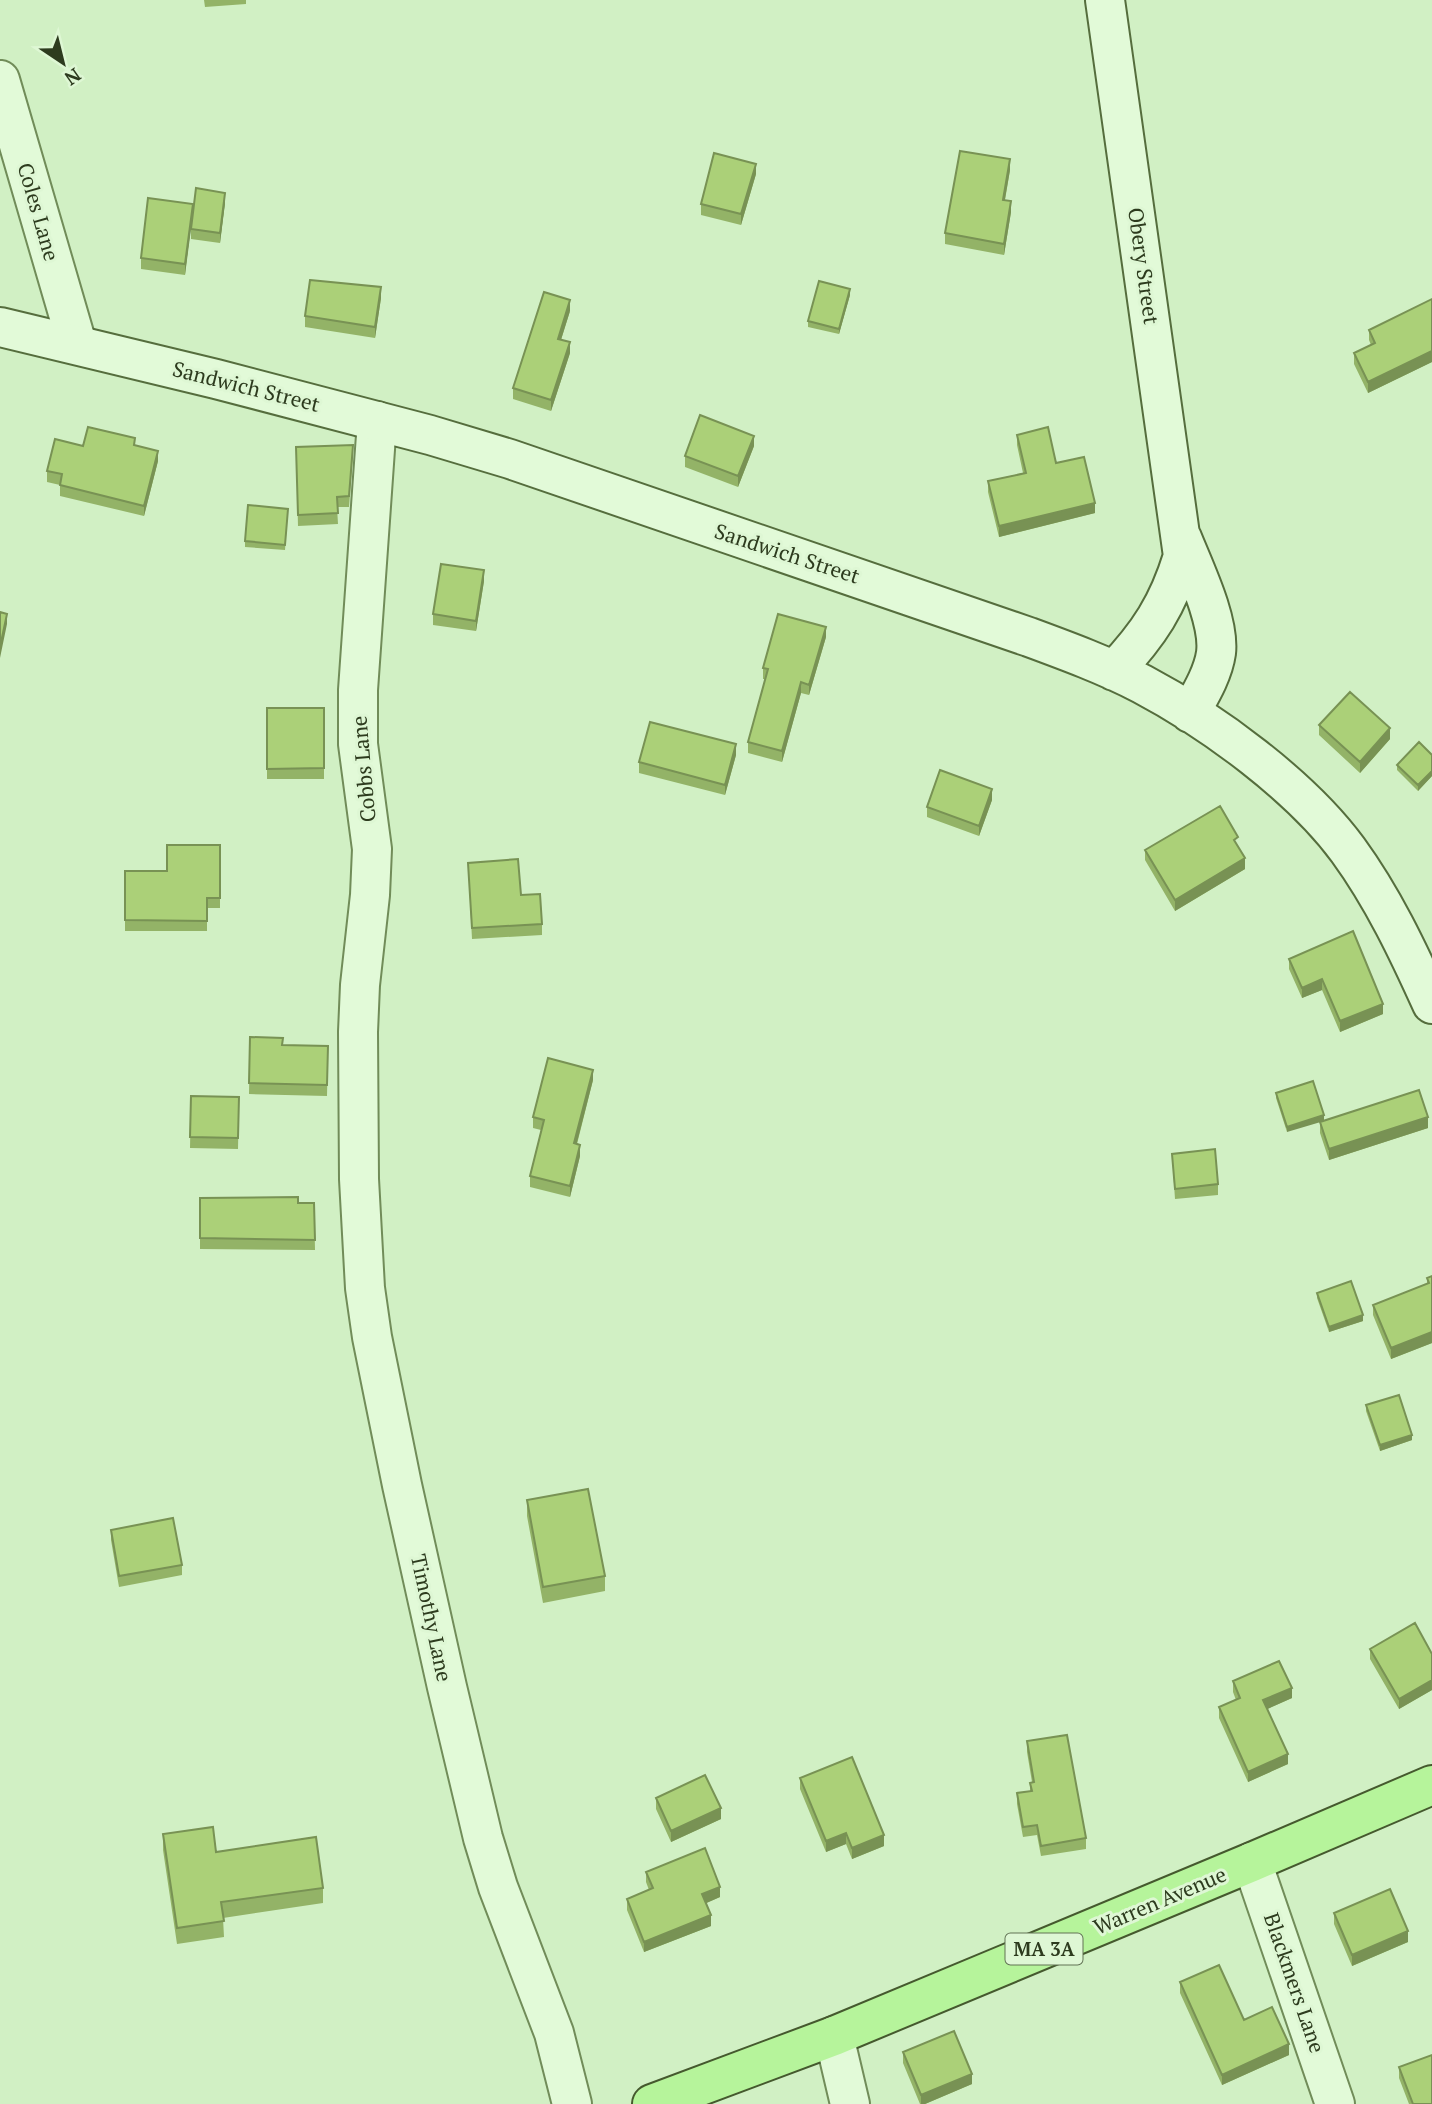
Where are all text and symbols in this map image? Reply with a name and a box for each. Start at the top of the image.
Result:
north arrow [28,28,98,98]
text: N [59,63,86,92]
street label: Coles Lane [12,159,66,264]
street label: Obery Street [1122,206,1166,326]
street label: Sandwich Street [170,354,323,418]
street label: Sandwich Street [711,516,864,590]
street label: Cobbs Lane [344,715,382,824]
street label: Timothy Lane [405,1551,459,1684]
street label: Warren Avenue [1089,1860,1230,1941]
street label: Blackmers Lane [1258,1909,1332,2057]
road number: MA 3A [1006,1934,1082,1965]

